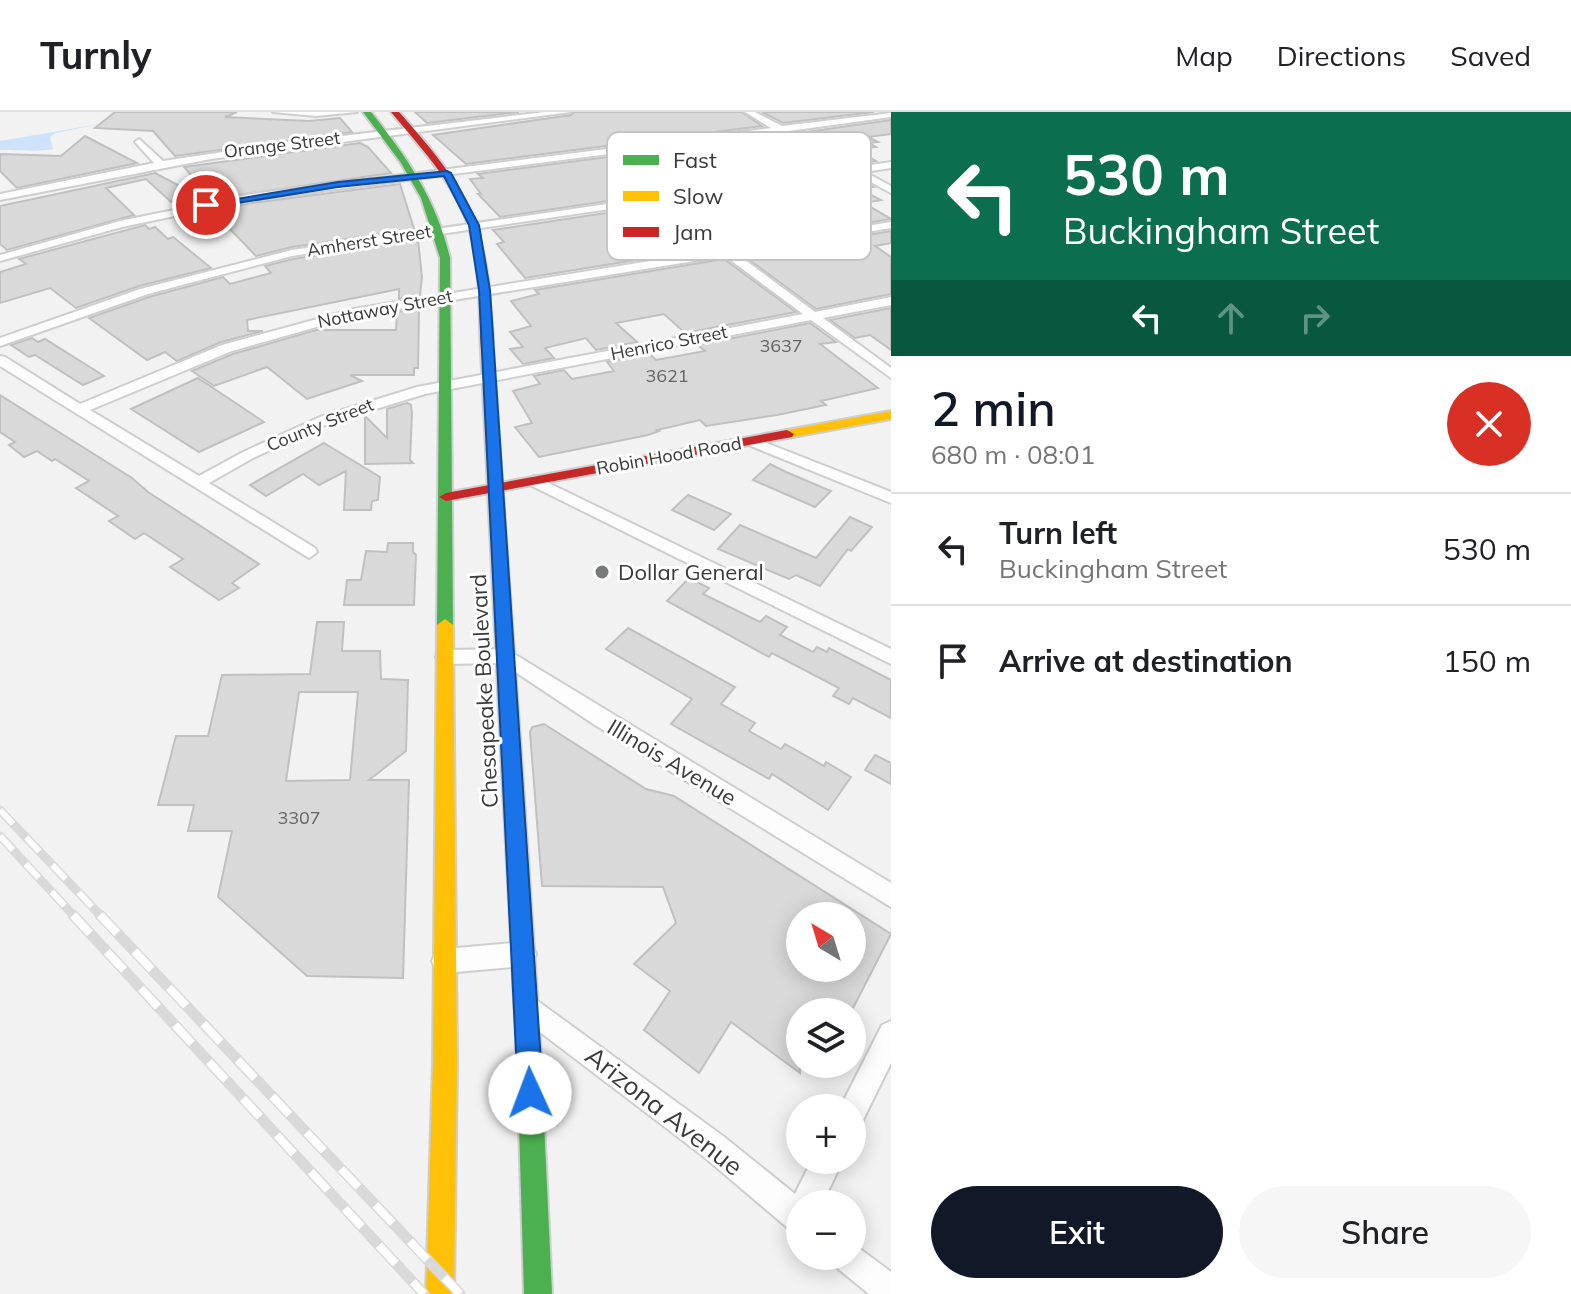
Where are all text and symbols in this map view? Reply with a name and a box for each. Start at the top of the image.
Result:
text: Turnly [40,31,152,79]
text: Map [1175,38,1233,73]
text: Directions [1277,38,1406,73]
text: Saved [1450,38,1531,73]
street label: Orange Street [223,126,341,163]
legend [607,132,871,260]
text: 530 m [1063,139,1230,209]
icon: left [931,144,1035,248]
text: Fast [673,146,717,174]
pin [172,171,240,239]
text: Slow [673,182,723,210]
icon: arrive [184,183,228,227]
text: Buckingham Street [1063,208,1379,253]
text: Jam [673,218,713,246]
street label: Amherst Street [305,219,433,262]
street label: Nottaway Street [316,284,454,333]
icon: left [1125,296,1169,340]
icon: ahead [1209,296,1253,340]
icon: right [1293,296,1337,340]
street label: Henrico Street [609,320,729,365]
house number: 3637 [759,334,803,357]
house number: 3621 [645,364,689,387]
text: 2 min [931,378,1056,438]
button: close [1447,382,1531,466]
street label: County Street [263,393,377,456]
street label: Robin Hood Road [595,431,743,480]
text: 680 m · 08:01 [931,438,1095,471]
text: Turn left [999,514,1117,552]
icon: left [931,527,975,571]
text: 530 m [1443,530,1531,568]
text: Buckingham Street [999,552,1227,585]
place label: Dollar General [618,558,764,586]
marker: Dollar General [593,563,611,581]
street label: Chesapeake Boulevard [464,573,504,809]
icon: arrive [931,639,975,683]
text: Arrive at destination [999,642,1293,680]
text: 150 m [1443,642,1531,680]
street label: Illinois Avenue [602,713,742,811]
house number: 3307 [277,806,321,829]
north arrow [786,902,866,982]
map controls [786,902,866,1270]
button: layers [786,998,866,1078]
street label: Arizona Avenue [579,1039,750,1182]
position arrow [488,1051,572,1135]
button: + [786,1094,866,1174]
button: Exit [931,1186,1223,1278]
button: Share [1239,1186,1531,1278]
button: − [786,1190,866,1270]

